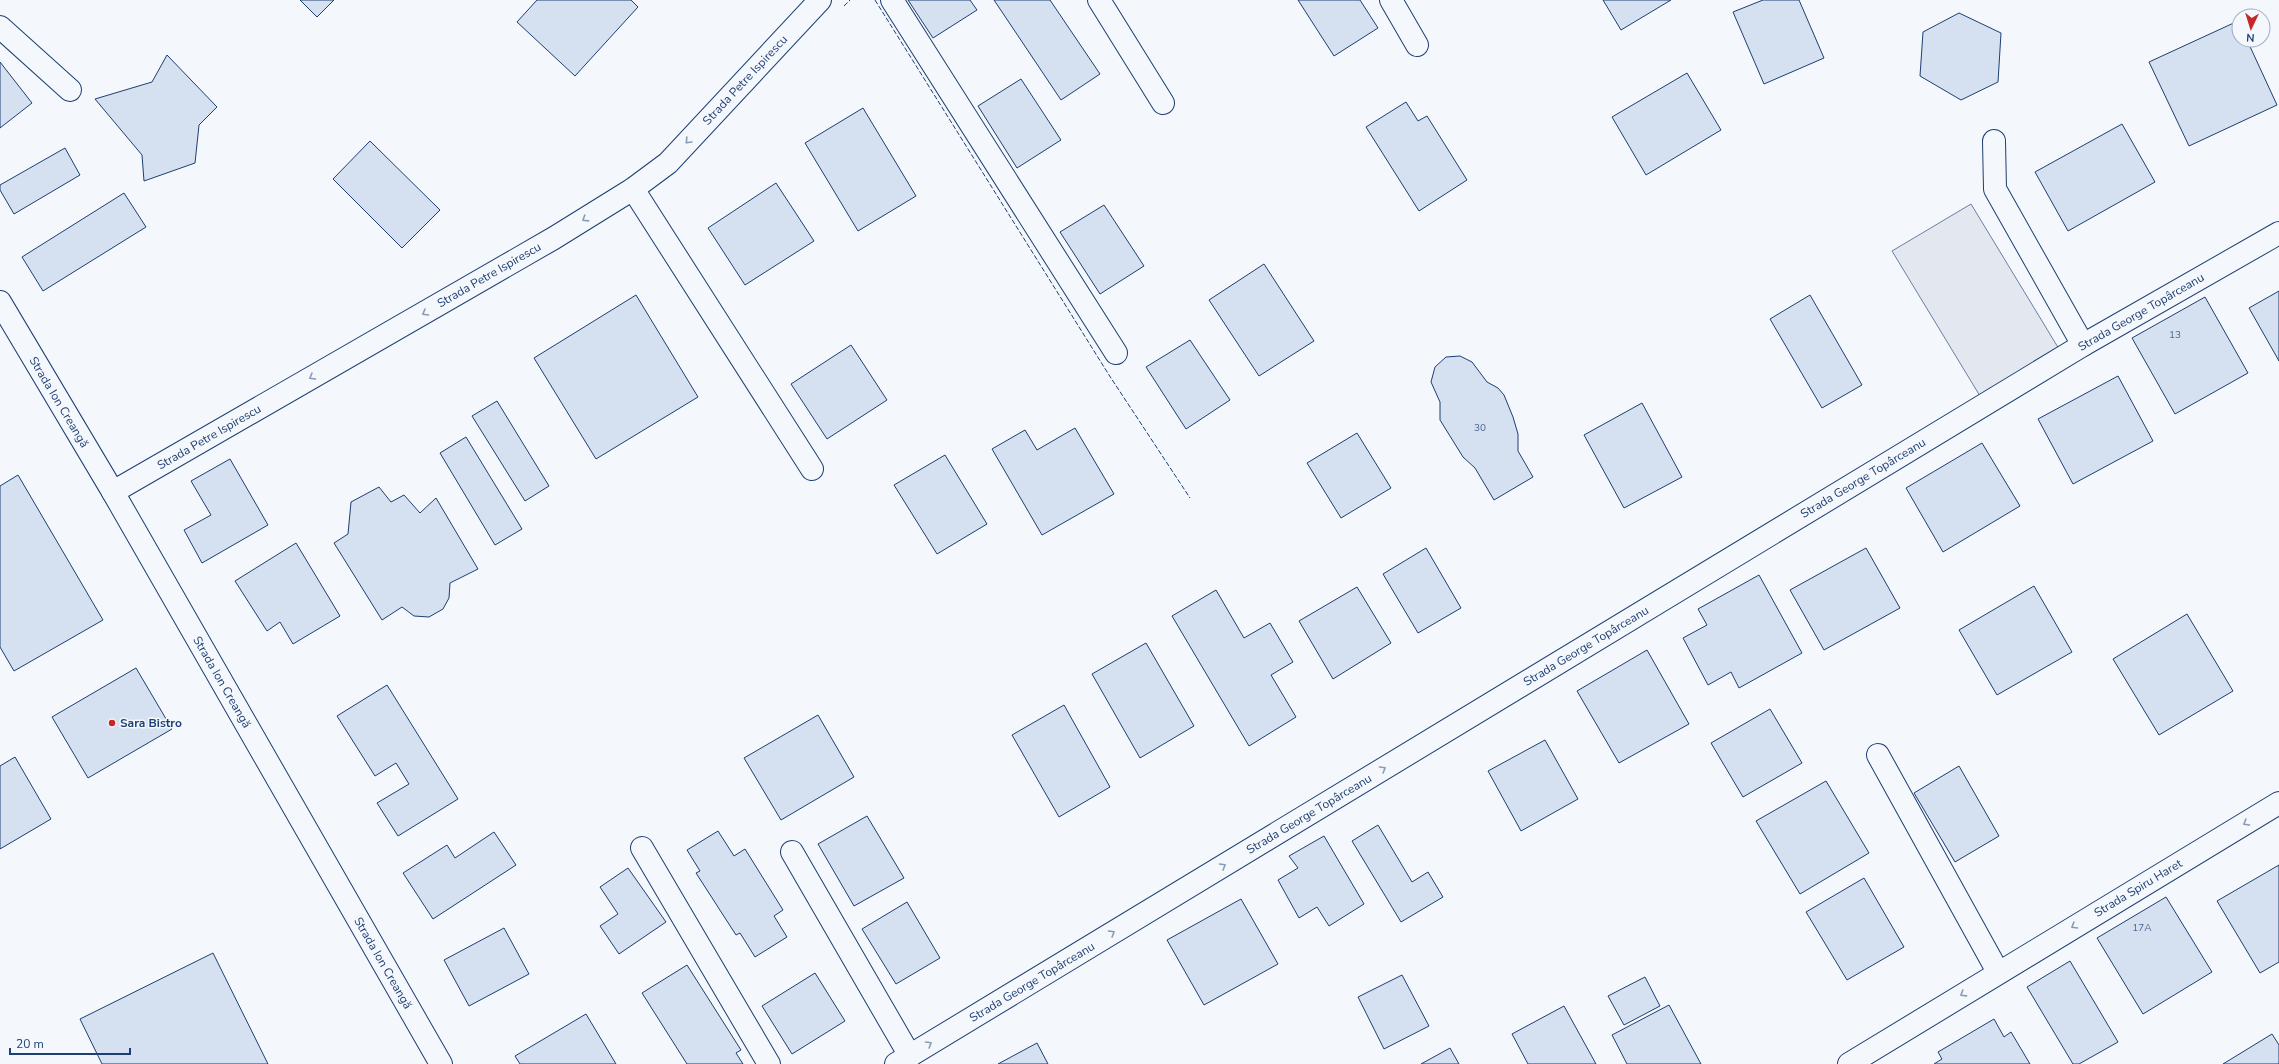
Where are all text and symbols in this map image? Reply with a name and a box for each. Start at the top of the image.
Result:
north arrow [2231,8,2271,48]
text: N [2246,30,2255,45]
street label: Strada Petre Ispirescu [699,32,791,128]
one-way arrow [686,136,693,144]
one-way arrow [582,214,589,221]
street label: Strada Petre Ispirescu [434,239,544,311]
street label: Strada George Topârceanu [2075,269,2207,355]
one-way arrow [421,308,429,315]
house number: 13 [2169,328,2181,342]
street label: Strada Ion Creangă [25,354,93,450]
one-way arrow [309,373,316,380]
street label: Strada Petre Ispirescu [154,401,264,473]
house number: 30 [1474,421,1486,435]
street label: Strada George Topârceanu [1797,434,1929,522]
street label: Strada George Topârceanu [1520,602,1652,690]
street label: Strada Ion Creangă [189,633,255,731]
place label: Sara Bistro [120,715,182,731]
marker: Sara Bistro [107,718,117,728]
one-way arrow [1379,767,1386,774]
street label: Strada George Topârceanu [1243,770,1375,858]
one-way arrow [2243,819,2250,826]
street label: Strada Spiru Haret [2091,855,2186,921]
one-way arrow [1219,863,1226,870]
street label: Strada Ion Creangă [350,914,416,1012]
house number: 17A [2132,921,2152,935]
one-way arrow [2071,922,2078,929]
one-way arrow [1108,930,1115,938]
street label: Strada George Topârceanu [966,938,1098,1026]
one-way arrow [1960,989,1967,996]
scale bar [10,1030,130,1056]
text: 20 m [16,1036,44,1052]
one-way arrow [925,1041,932,1048]

